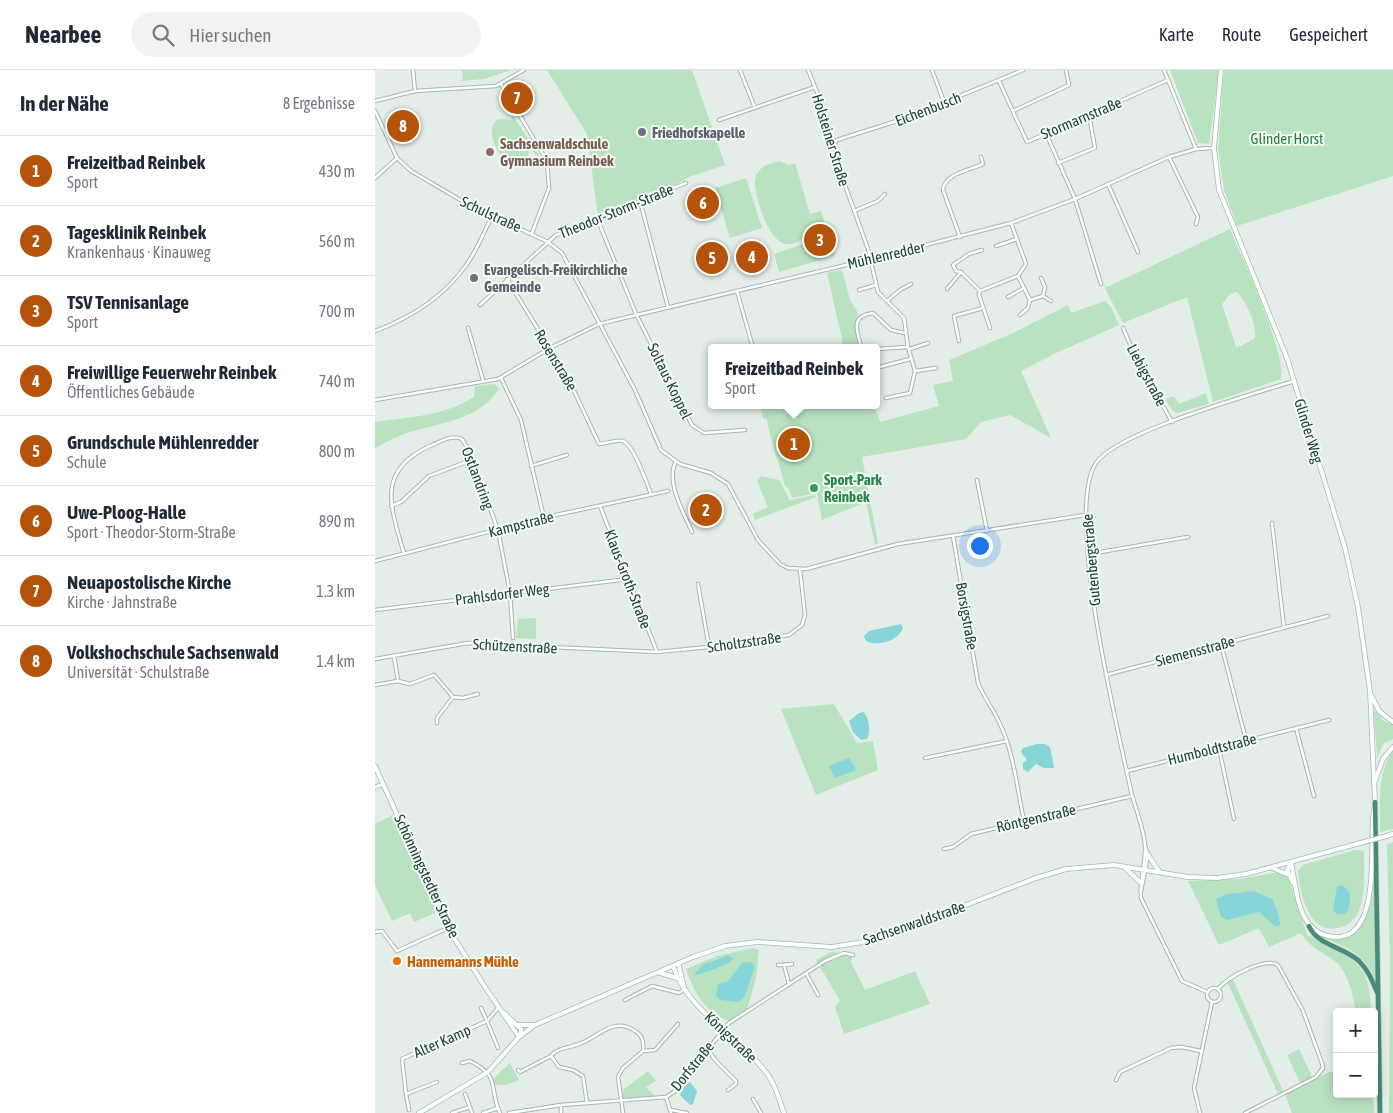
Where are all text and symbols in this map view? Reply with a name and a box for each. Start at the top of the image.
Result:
search box [131,12,481,57]
text: Nearbee [25,21,101,48]
icon: search [149,21,177,49]
text: Hier suchen [189,24,272,46]
text: Karte [1159,24,1194,45]
text: Route [1222,24,1261,45]
text: Gespeichert [1289,24,1368,45]
pin: 7 [501,79,533,117]
street label: Eichenbusch [893,89,963,129]
text: In der Nähe [20,91,109,115]
street label: Holsteiner Straße [809,92,853,188]
street label: Stormarnstraße [1038,93,1124,143]
text: 8 Ergebnisse [283,94,355,112]
pin: 8 [387,107,419,145]
place label: Friedhofskapelle [652,124,746,141]
marker: Friedhofskapelle [636,126,648,138]
park label: Glinder Horst [1251,130,1323,147]
place label: Sachsenwaldschule Gymnasium Reinbek [500,135,614,169]
marker: Sachsenwaldschule Gymnasium Reinbek [484,146,496,158]
text: Freizeitbad Reinbek [67,151,205,173]
text: 1 [32,162,40,180]
text: 430 m [319,162,355,180]
text: Sport [67,173,98,191]
street label: Theodor-Storm-Straße [556,180,676,242]
pin: 6 [687,184,719,222]
street label: Schulstraße [458,193,524,236]
text: Tagesklinik Reinbek [67,221,206,243]
pin: 3 [804,221,836,259]
text: 2 [32,232,40,250]
text: 560 m [319,232,355,250]
pin: 4 [736,238,768,276]
street label: Mühlenredder [846,238,927,272]
pin: 5 [696,239,728,277]
text: Krankenhaus · Kinauweg [67,243,211,261]
place label: Evangelisch-Freikirchliche Gemeinde [484,261,628,295]
marker: Evangelisch-Freikirchliche Gemeinde [468,272,480,284]
text: TSV Tennisanlage [67,291,189,313]
text: 3 [32,302,40,320]
text: 700 m [319,302,355,320]
text: Sport [67,313,98,331]
street label: Rosenstraße [531,326,581,394]
street label: Soltaus Koppel [644,340,696,422]
street label: Liebigstraße [1124,341,1170,409]
popup [708,344,880,409]
text: Freizeitbad Reinbek [725,357,863,379]
text: Freiwillige Feuerwehr Reinbek [67,361,276,383]
text: 4 [32,372,40,390]
text: 740 m [319,372,355,390]
text: Sport [725,379,756,397]
text: Öffentliches Gebäude [67,383,195,401]
street label: Glinder Weg [1291,397,1327,466]
pin: 1 [778,425,810,463]
text: Grundschule Mühlenredder [67,431,258,453]
text: 5 [32,442,40,460]
text: 800 m [319,442,355,460]
street label: Ostlandring [458,444,498,512]
text: Schule [67,453,106,471]
place label: Sport-Park Reinbek [824,471,882,505]
marker: Sport-Park Reinbek [808,482,820,494]
pin: 2 [690,491,722,529]
text: Uwe-Ploog-Halle [67,501,186,523]
street label: Kampstraße [487,508,556,540]
text: 6 [32,512,40,530]
text: 890 m [319,512,355,530]
street label: Gutenbergstraße [1078,513,1103,607]
text: Sport · Theodor-Storm-Straße [67,523,236,541]
street label: Klaus-Groth-Straße [601,527,655,631]
your location [967,533,993,559]
text: Neuapostolische Kirche [67,571,231,593]
street label: Prahlsdorfer Weg [454,580,551,608]
street label: Borsigstraße [953,581,981,651]
text: 7 [32,582,40,600]
text: 1.3 km [316,582,355,600]
text: Kirche · Jahnstraße [67,593,177,611]
street label: Scholtzstraße [706,628,782,656]
street label: Siemensstraße [1154,632,1237,670]
street label: Schützenstraße [472,635,558,657]
text: Volkshochschule Sachsenwald [67,641,279,663]
text: 8 [32,652,40,670]
text: 1.4 km [316,652,355,670]
text: Universität · Schulstraße [67,663,209,681]
street label: Humboldtstraße [1166,730,1258,768]
street label: Röntgenstraße [995,801,1078,835]
street label: Schönningstedter Straße [391,812,463,941]
street label: Sachsenwaldstraße [861,898,967,948]
place label: Hannemanns Mühle [407,953,519,970]
marker: Hannemanns Mühle [391,955,403,967]
street label: Königstraße [701,1008,761,1066]
map controls [1333,1008,1378,1098]
button: + [1333,1008,1378,1053]
street label: Alter Kamp [411,1021,473,1061]
street label: Dorfstraße [667,1038,717,1094]
button: − [1333,1053,1378,1098]

